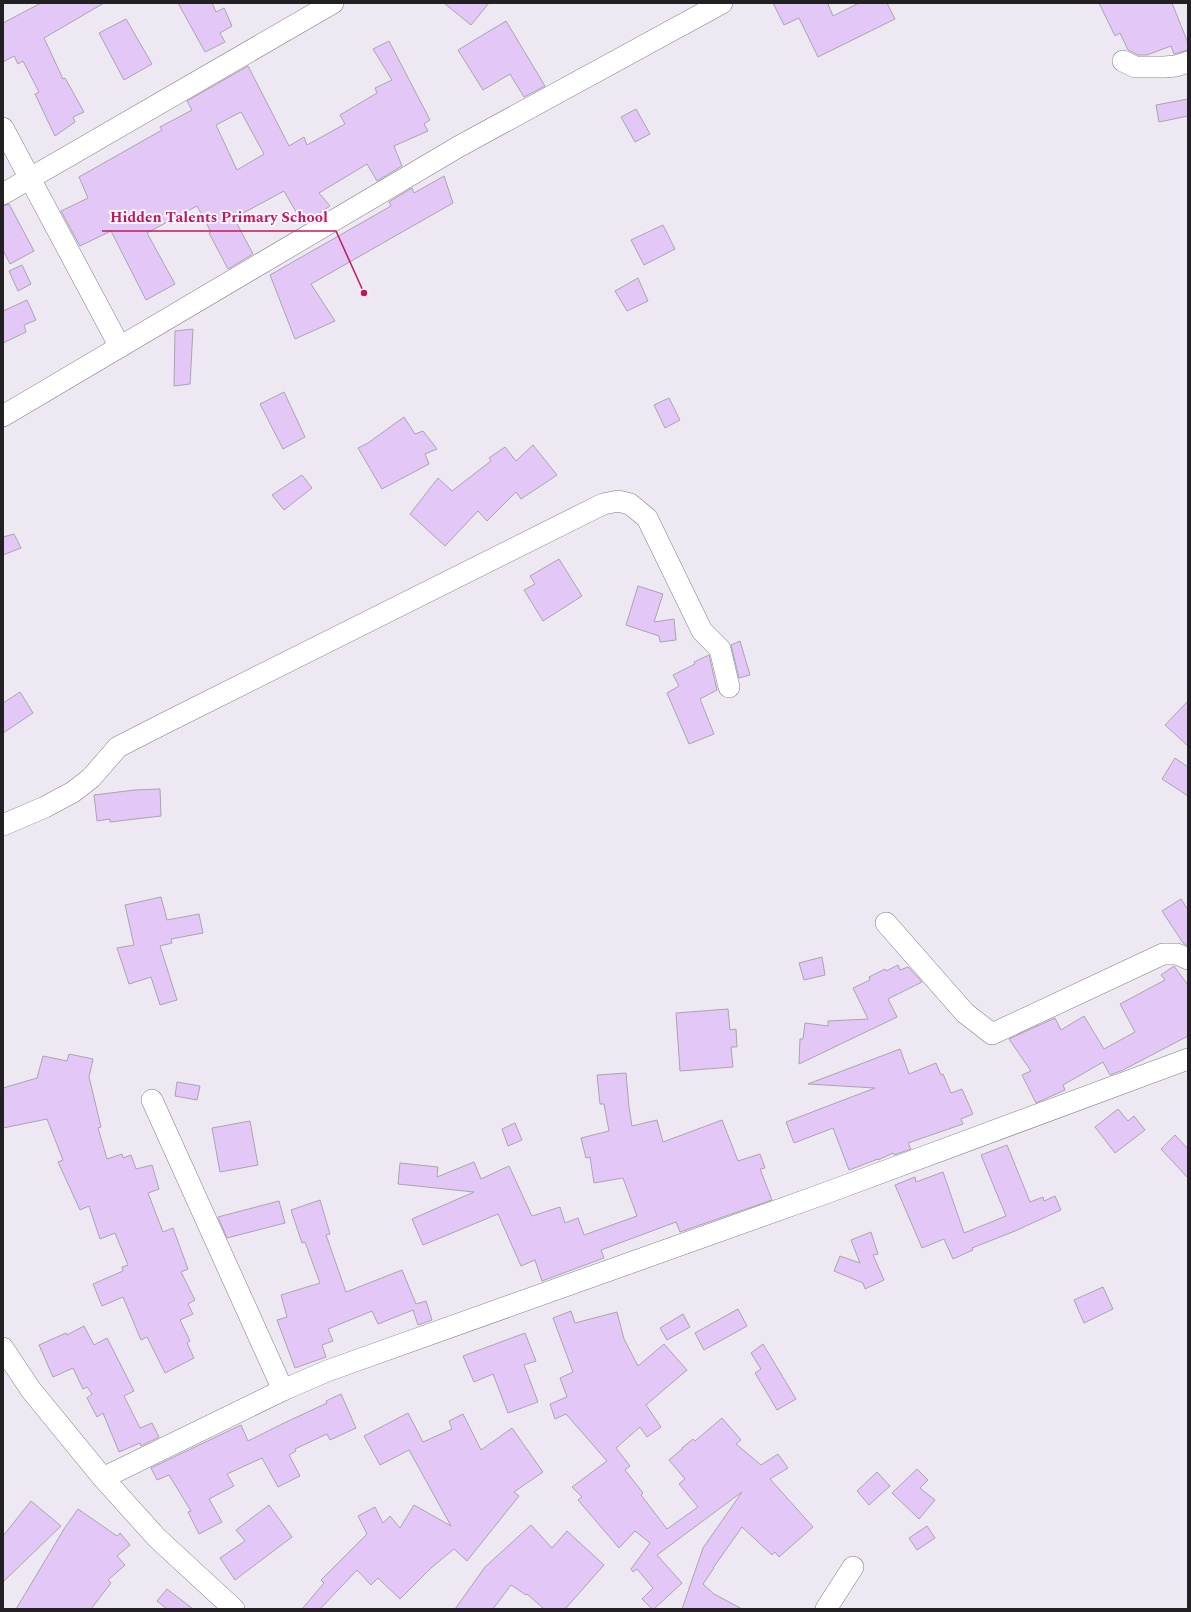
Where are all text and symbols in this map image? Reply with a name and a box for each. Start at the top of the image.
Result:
callout: Hidden Talents Primary School [102,204,336,231]
text: Hidden Talents Primary School [110,206,328,229]

